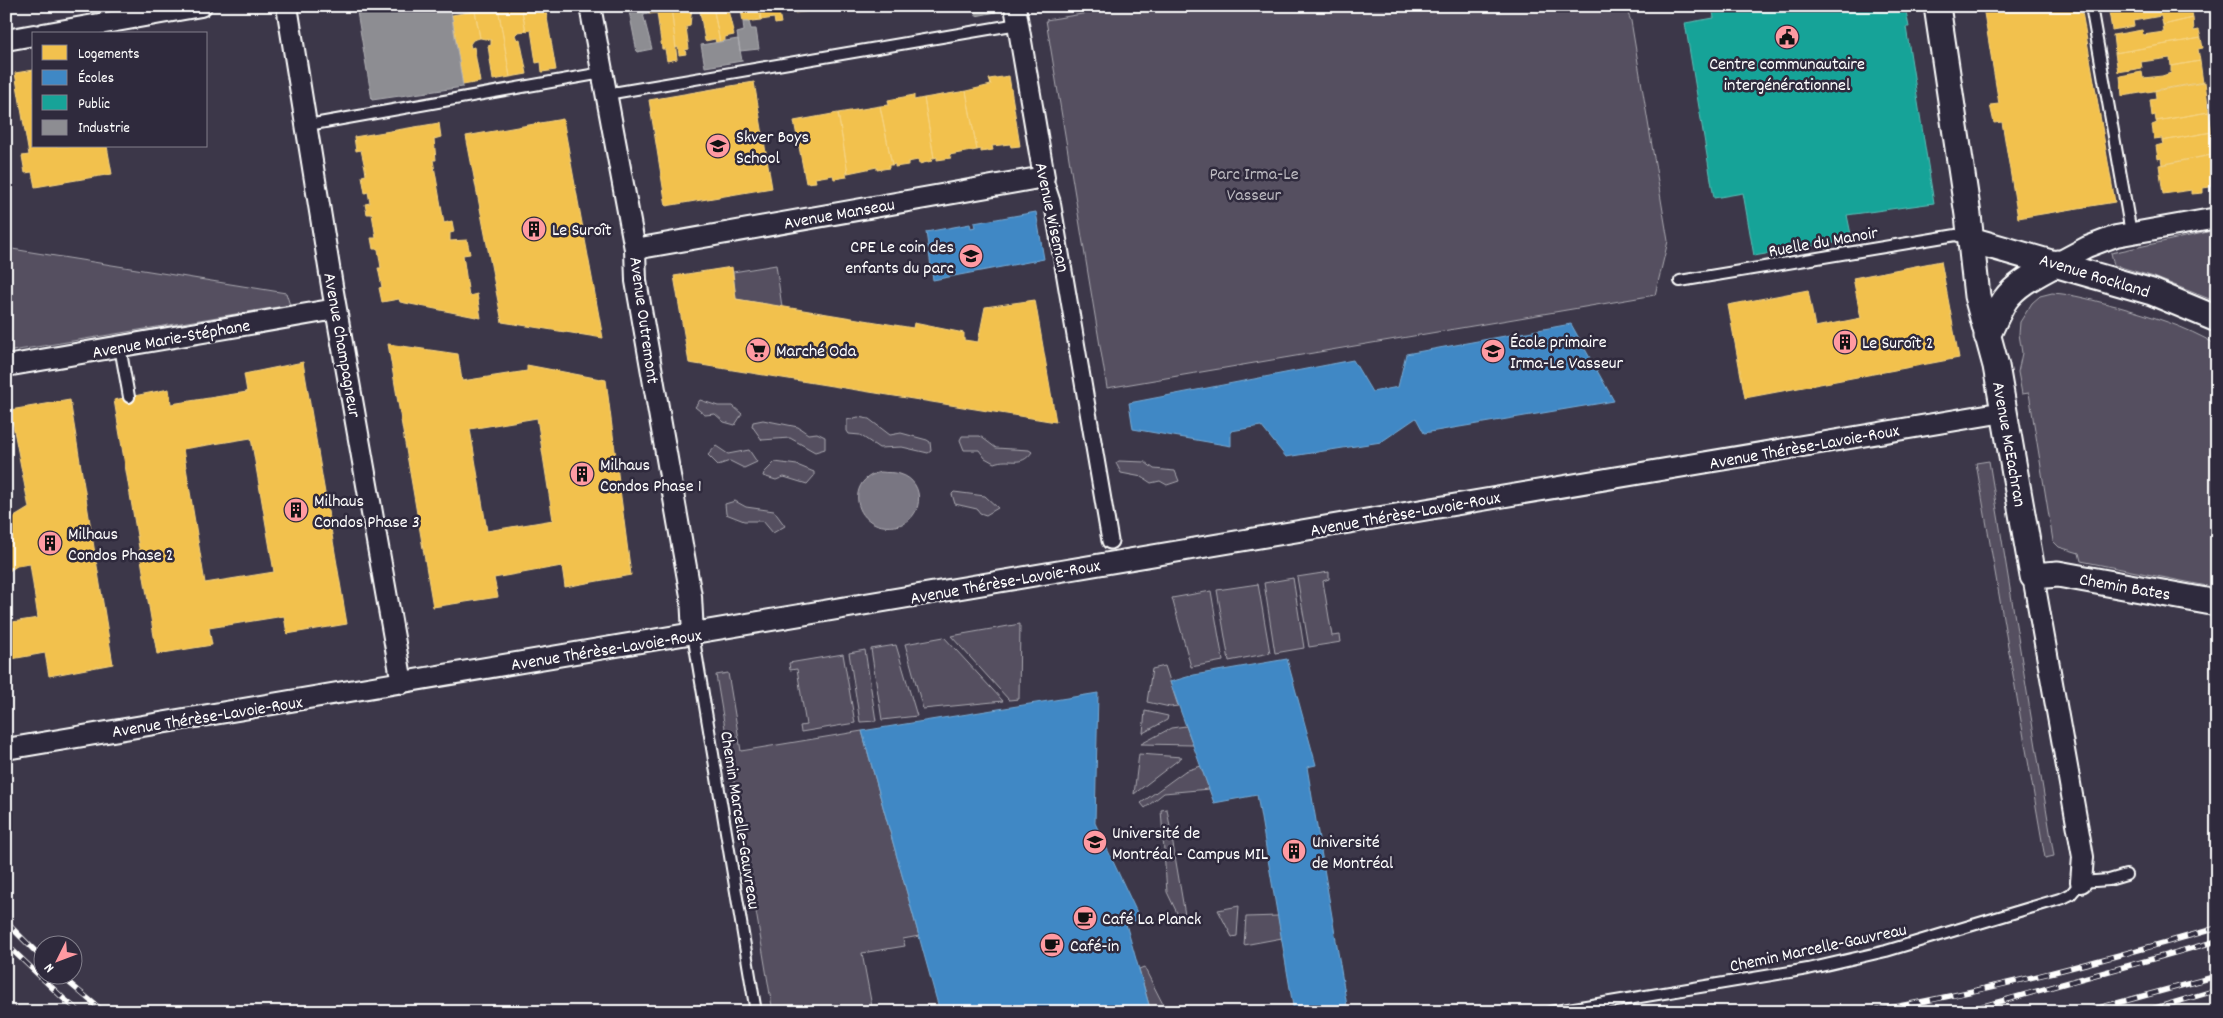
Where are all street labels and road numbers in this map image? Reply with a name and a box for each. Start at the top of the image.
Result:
street label: Avenue Wiseman [1027,160,1074,275]
street label: Avenue Manseau [782,193,897,238]
street label: Ruelle du Manoir [1767,221,1880,265]
street label: Avenue Rockland [2036,249,2153,306]
street label: Avenue Outremont [621,255,664,386]
street label: Avenue Champagneur [315,271,366,420]
street label: Avenue Marie-Stéphane [90,314,252,367]
street label: Avenue McEachran [1984,380,2031,509]
street label: Avenue Thérèse-Lavoie-Roux [1707,419,1902,477]
street label: Avenue Thérèse-Lavoie-Roux [1308,486,1503,544]
street label: Avenue Thérèse-Lavoie-Roux [908,554,1103,612]
street label: Chemin Bates [2077,568,2172,609]
street label: Avenue Thérèse-Lavoie-Roux [509,624,704,679]
street label: Avenue Thérèse-Lavoie-Roux [110,691,305,746]
street label: Chemin Marcelle-Gauvreau [712,729,765,911]
street label: Chemin Marcelle-Gauvreau [1728,918,1909,980]

